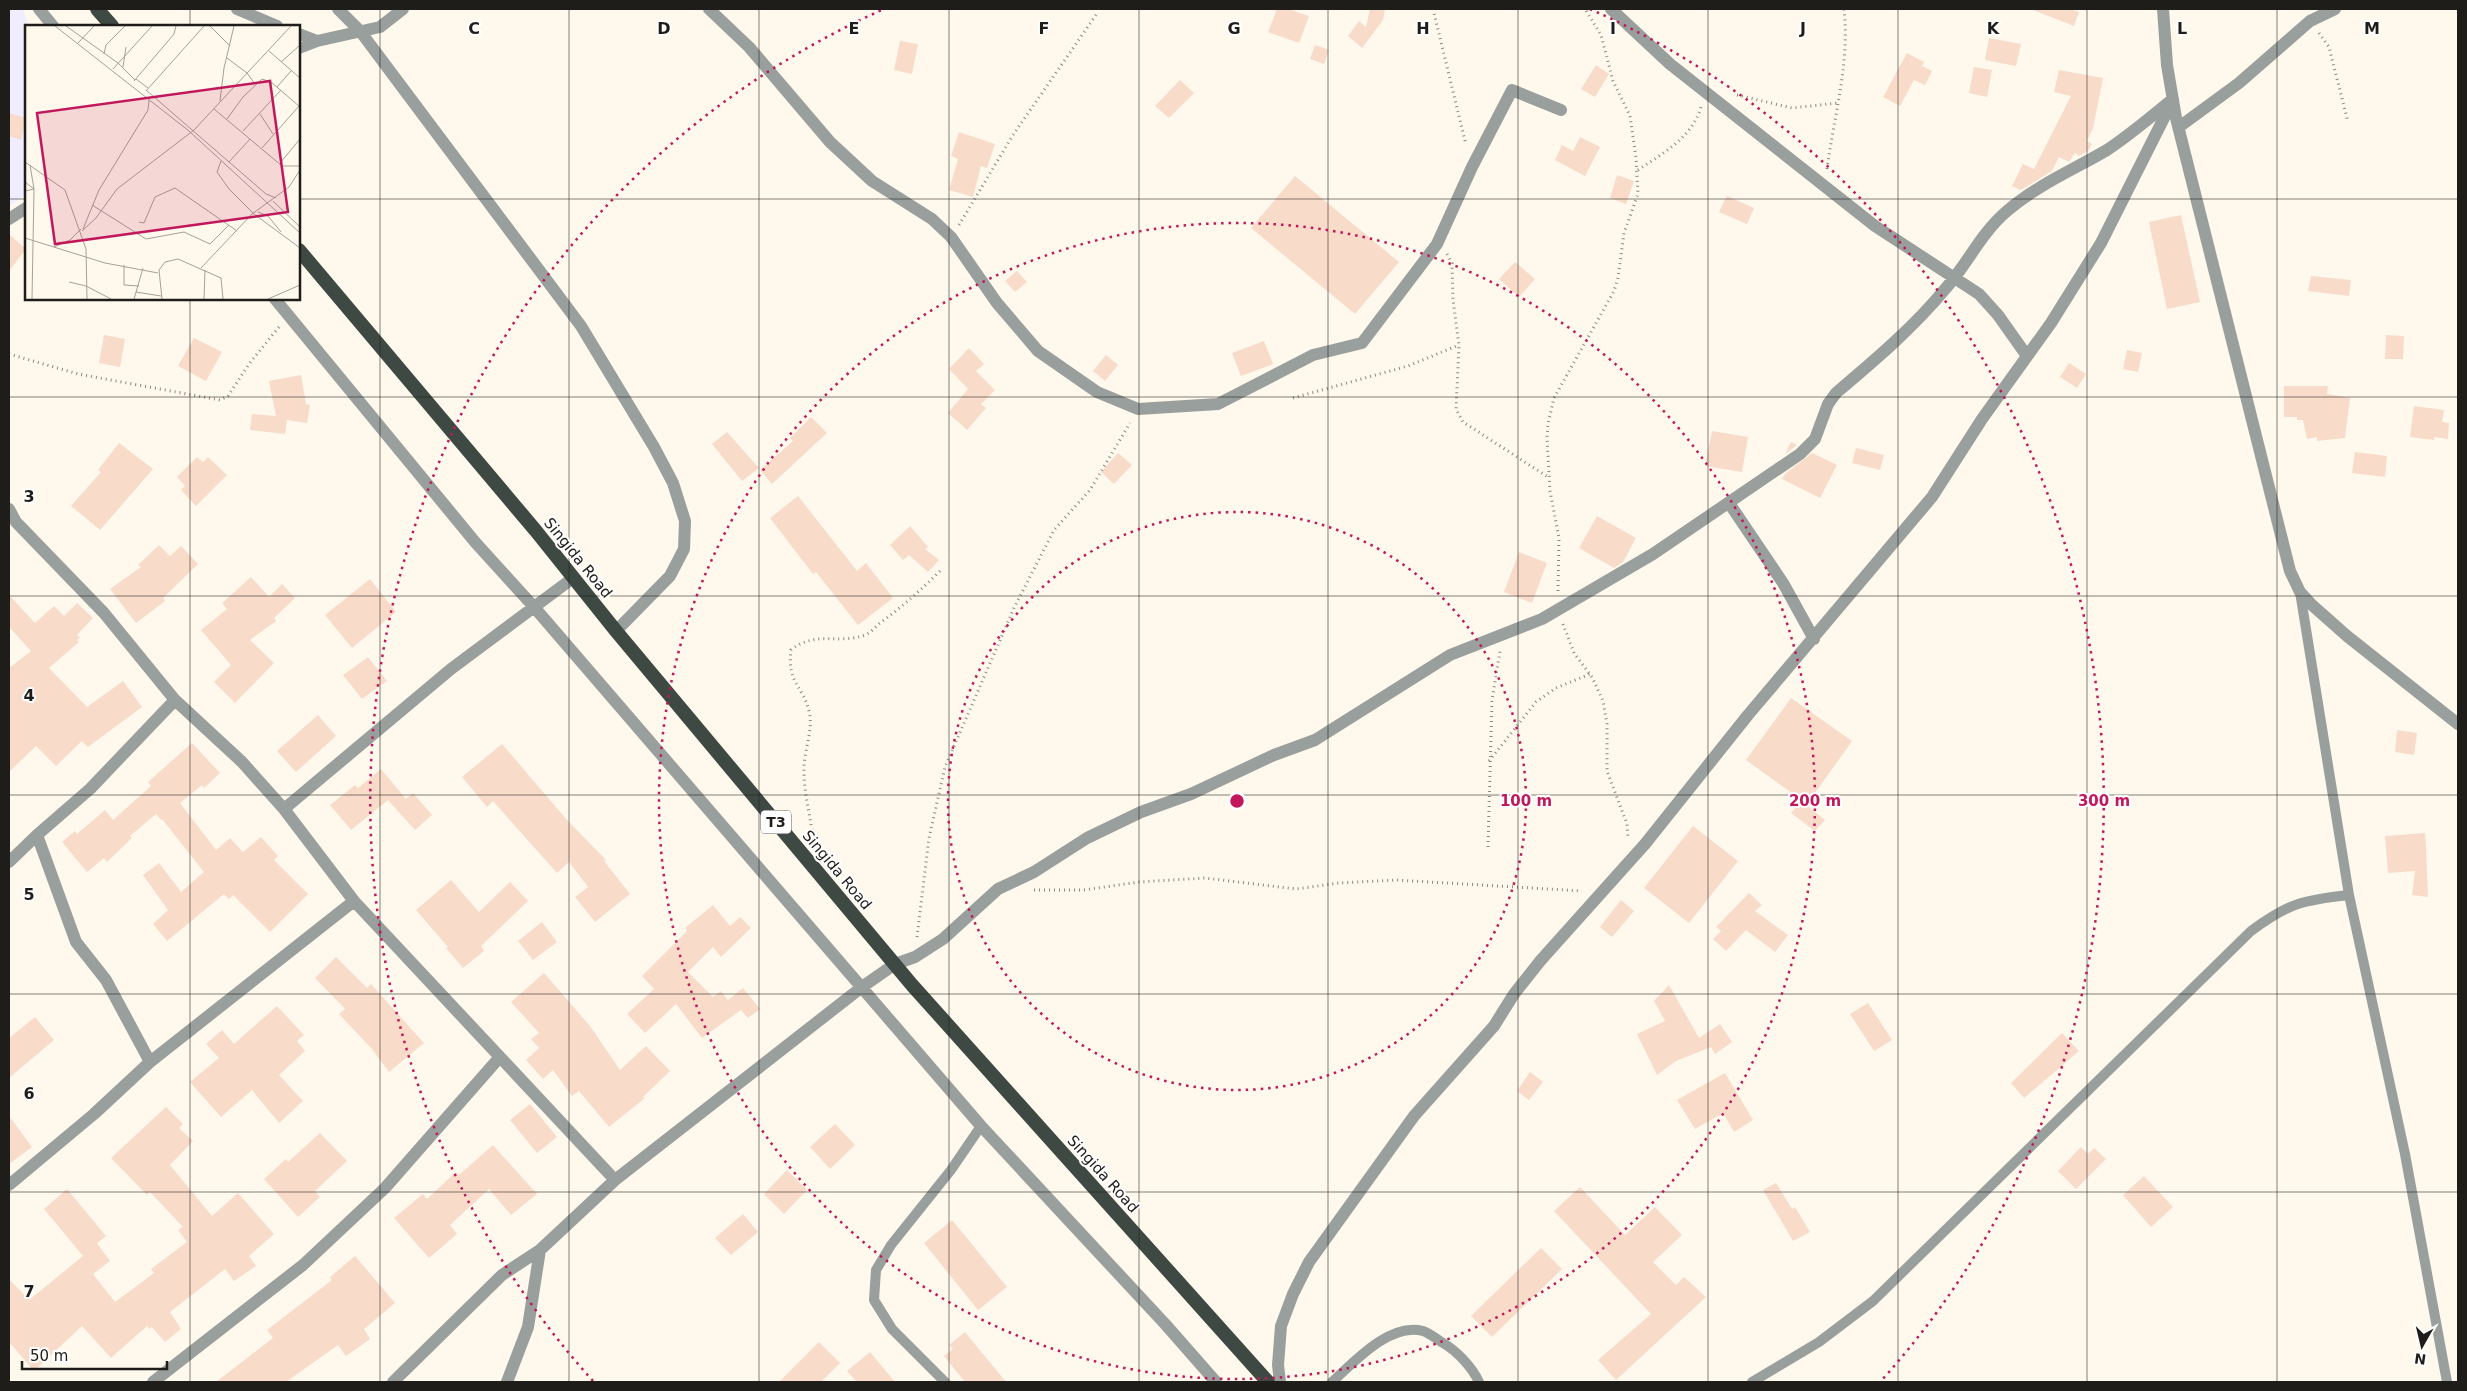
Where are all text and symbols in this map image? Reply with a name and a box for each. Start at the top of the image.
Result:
text: C [468,19,480,38]
text: D [657,19,671,38]
text: E [849,19,859,38]
text: F [1039,19,1049,38]
text: G [1227,19,1241,38]
text: H [1416,19,1430,38]
text: I [1610,19,1616,38]
text: J [1799,19,1806,38]
text: K [1987,19,2000,38]
text: L [2177,19,2187,38]
text: M [2364,19,2380,38]
inset map [25,25,300,300]
text: 3 [23,487,35,506]
street label: Singida Road [540,514,616,602]
text: 4 [23,686,35,705]
centre of rings [1228,792,1246,810]
text: 100 m [1500,792,1552,810]
text: 200 m [1789,792,1841,810]
text: 300 m [2078,792,2130,810]
road number: T3 [761,810,791,834]
street label: Singida Road [799,827,875,913]
text: 5 [23,885,35,904]
text: 6 [23,1084,35,1103]
street label: Singida Road [1064,1132,1142,1216]
text: 7 [23,1282,35,1301]
north arrow [2397,1321,2447,1371]
scale bar [22,1338,168,1370]
text: 50 m [30,1347,68,1365]
text: N [2413,1350,2427,1368]

